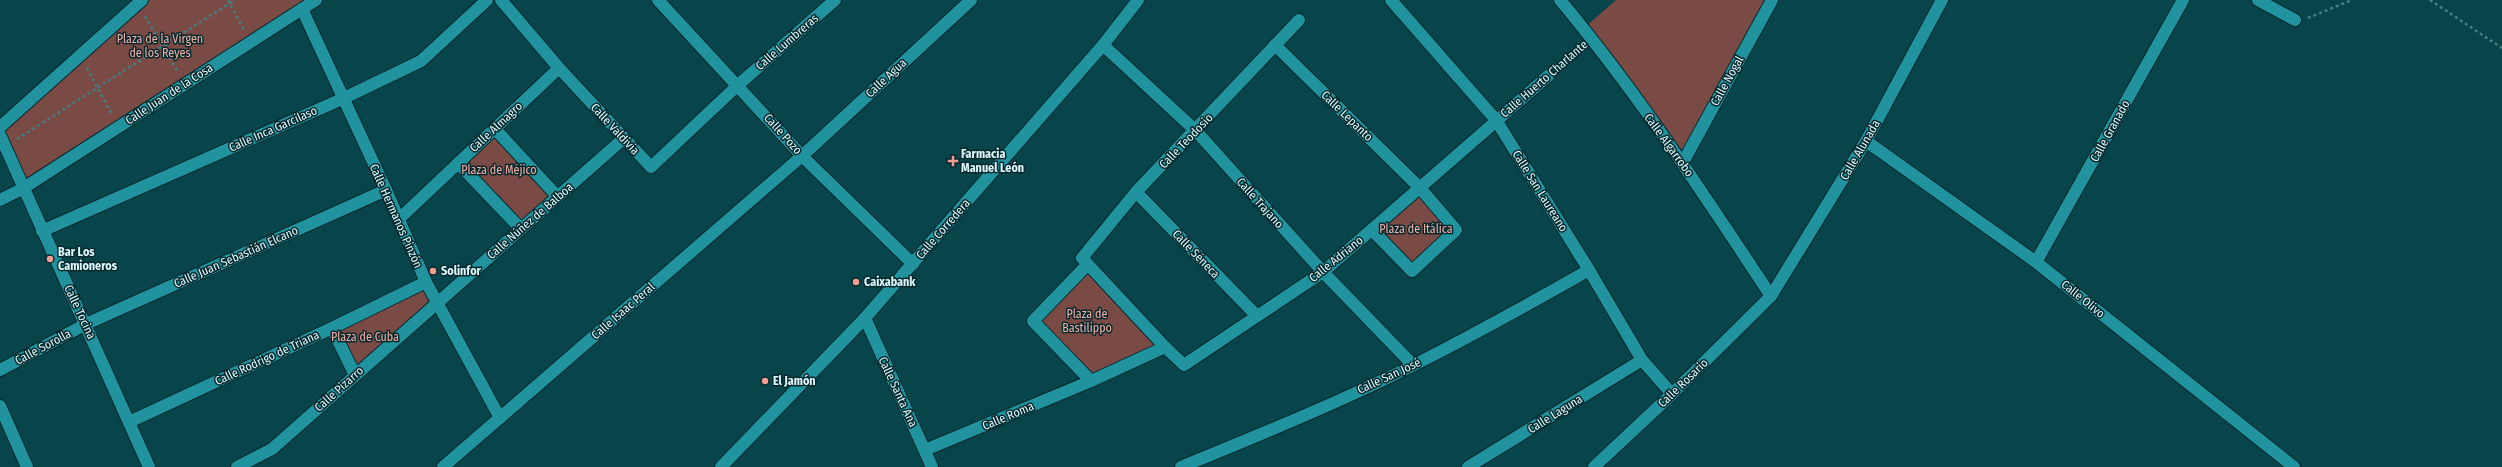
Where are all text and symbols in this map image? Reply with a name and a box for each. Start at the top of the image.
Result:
street label: Calle Lumbreras [753,11,821,73]
park label: Plaza de la Virgen de los Reyes [117,32,203,60]
street label: Calle Huerto Charlante [1498,37,1590,121]
street label: Calle Nogal [1708,54,1746,108]
street label: Calle Agua [863,55,909,100]
street label: Calle Juan de la Cosa [123,60,215,127]
street label: Calle Lepanto [1318,88,1376,144]
street label: Calle Granado [2087,98,2133,164]
street label: Calle Almagro [467,99,525,155]
street label: Calle Valdivia [588,100,642,158]
street label: Calle Inca Garcilaso [227,103,319,155]
street label: Calle Pozo [761,111,805,157]
street label: Calle Teodosio [1156,111,1216,171]
street label: Calle Algarrobo [1641,111,1697,179]
street label: Calle Alunada [1837,117,1883,183]
place label: Farmacia Manuel León [961,147,1024,175]
street label: Calle San Laureano [1509,148,1571,234]
marker: Farmacia Manuel León [948,156,958,166]
street label: Calle Hermanos Pinzón [367,162,425,270]
park label: Plaza de Méjico [461,163,537,177]
street label: Calle Trajano [1234,175,1286,231]
street label: Calle Núñez de Balboa [484,180,576,262]
street label: Calle Corredera [913,196,973,262]
park label: Plaza de Itálica [1379,222,1453,236]
street label: Calle Juan Sebastián Elcano [172,223,300,291]
street label: Calle Séneca [1170,227,1223,281]
street label: Calle Adriano [1306,233,1366,285]
place label: Bar Los Camioneros [58,245,118,273]
marker: Bar Los Camioneros [45,254,55,264]
place label: Solinfor [441,264,482,278]
marker: Solinfor [428,266,438,276]
place label: Caixabank [864,275,916,289]
marker: Caixabank [851,277,861,287]
street label: Calle Olivo [2058,277,2108,321]
street label: Calle Isaac Peral [589,280,657,342]
street label: Calle Tocina [61,283,99,341]
park label: Plaza de Bastilippo [1062,307,1112,335]
street label: Calle Sorolla [13,326,73,368]
street label: Calle Rodrigo de Triana [213,328,321,388]
park label: Plaza de Cuba [331,330,399,344]
street label: Calle Santa Ana [876,355,920,429]
street label: Calle San José [1355,355,1423,397]
street label: Calle Rosario [1655,356,1711,410]
street label: Calle Pizarro [312,363,366,415]
place label: El Jamón [773,374,816,388]
marker: El Jamón [760,376,770,386]
street label: Calle Laguna [1525,392,1585,436]
street label: Calle Roma [980,399,1036,433]

